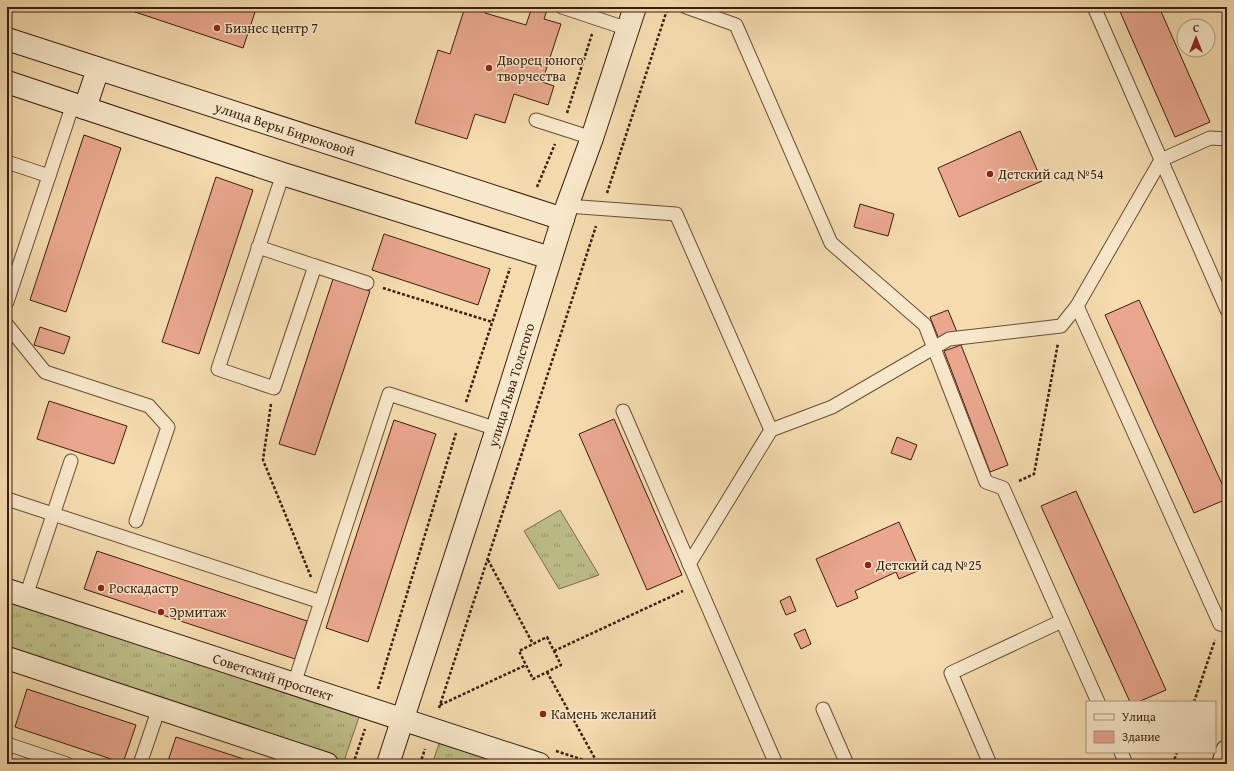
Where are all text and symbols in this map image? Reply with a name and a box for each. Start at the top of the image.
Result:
place label: Бизнес центр 7 [225,18,318,38]
north arrow [1176,18,1216,58]
text: С [1193,20,1199,36]
marker: Бизнес центр 7 [212,23,222,33]
place label: Дворец юного творчества [496,50,584,86]
marker: Дворец юного творчества [484,63,494,73]
street label: улица Веры Бирюковой [211,97,358,161]
place label: Детский сад №54 [997,164,1104,184]
marker: Детский сад №54 [985,169,995,179]
street label: улица Льва Толстого [482,320,539,450]
place label: Детский сад №25 [875,555,982,575]
marker: Детский сад №25 [863,560,873,570]
place label: Роскадастр [109,578,179,598]
marker: Роскадастр [96,583,106,593]
place label: Эрмитаж [169,602,227,622]
marker: Эрмитаж [156,607,166,617]
street label: Советский проспект [210,648,336,706]
legend [1086,701,1216,753]
place label: Камень желаний [551,704,657,724]
text: Улица [1122,708,1156,725]
marker: Камень желаний [538,709,548,719]
text: Здание [1122,728,1161,745]

